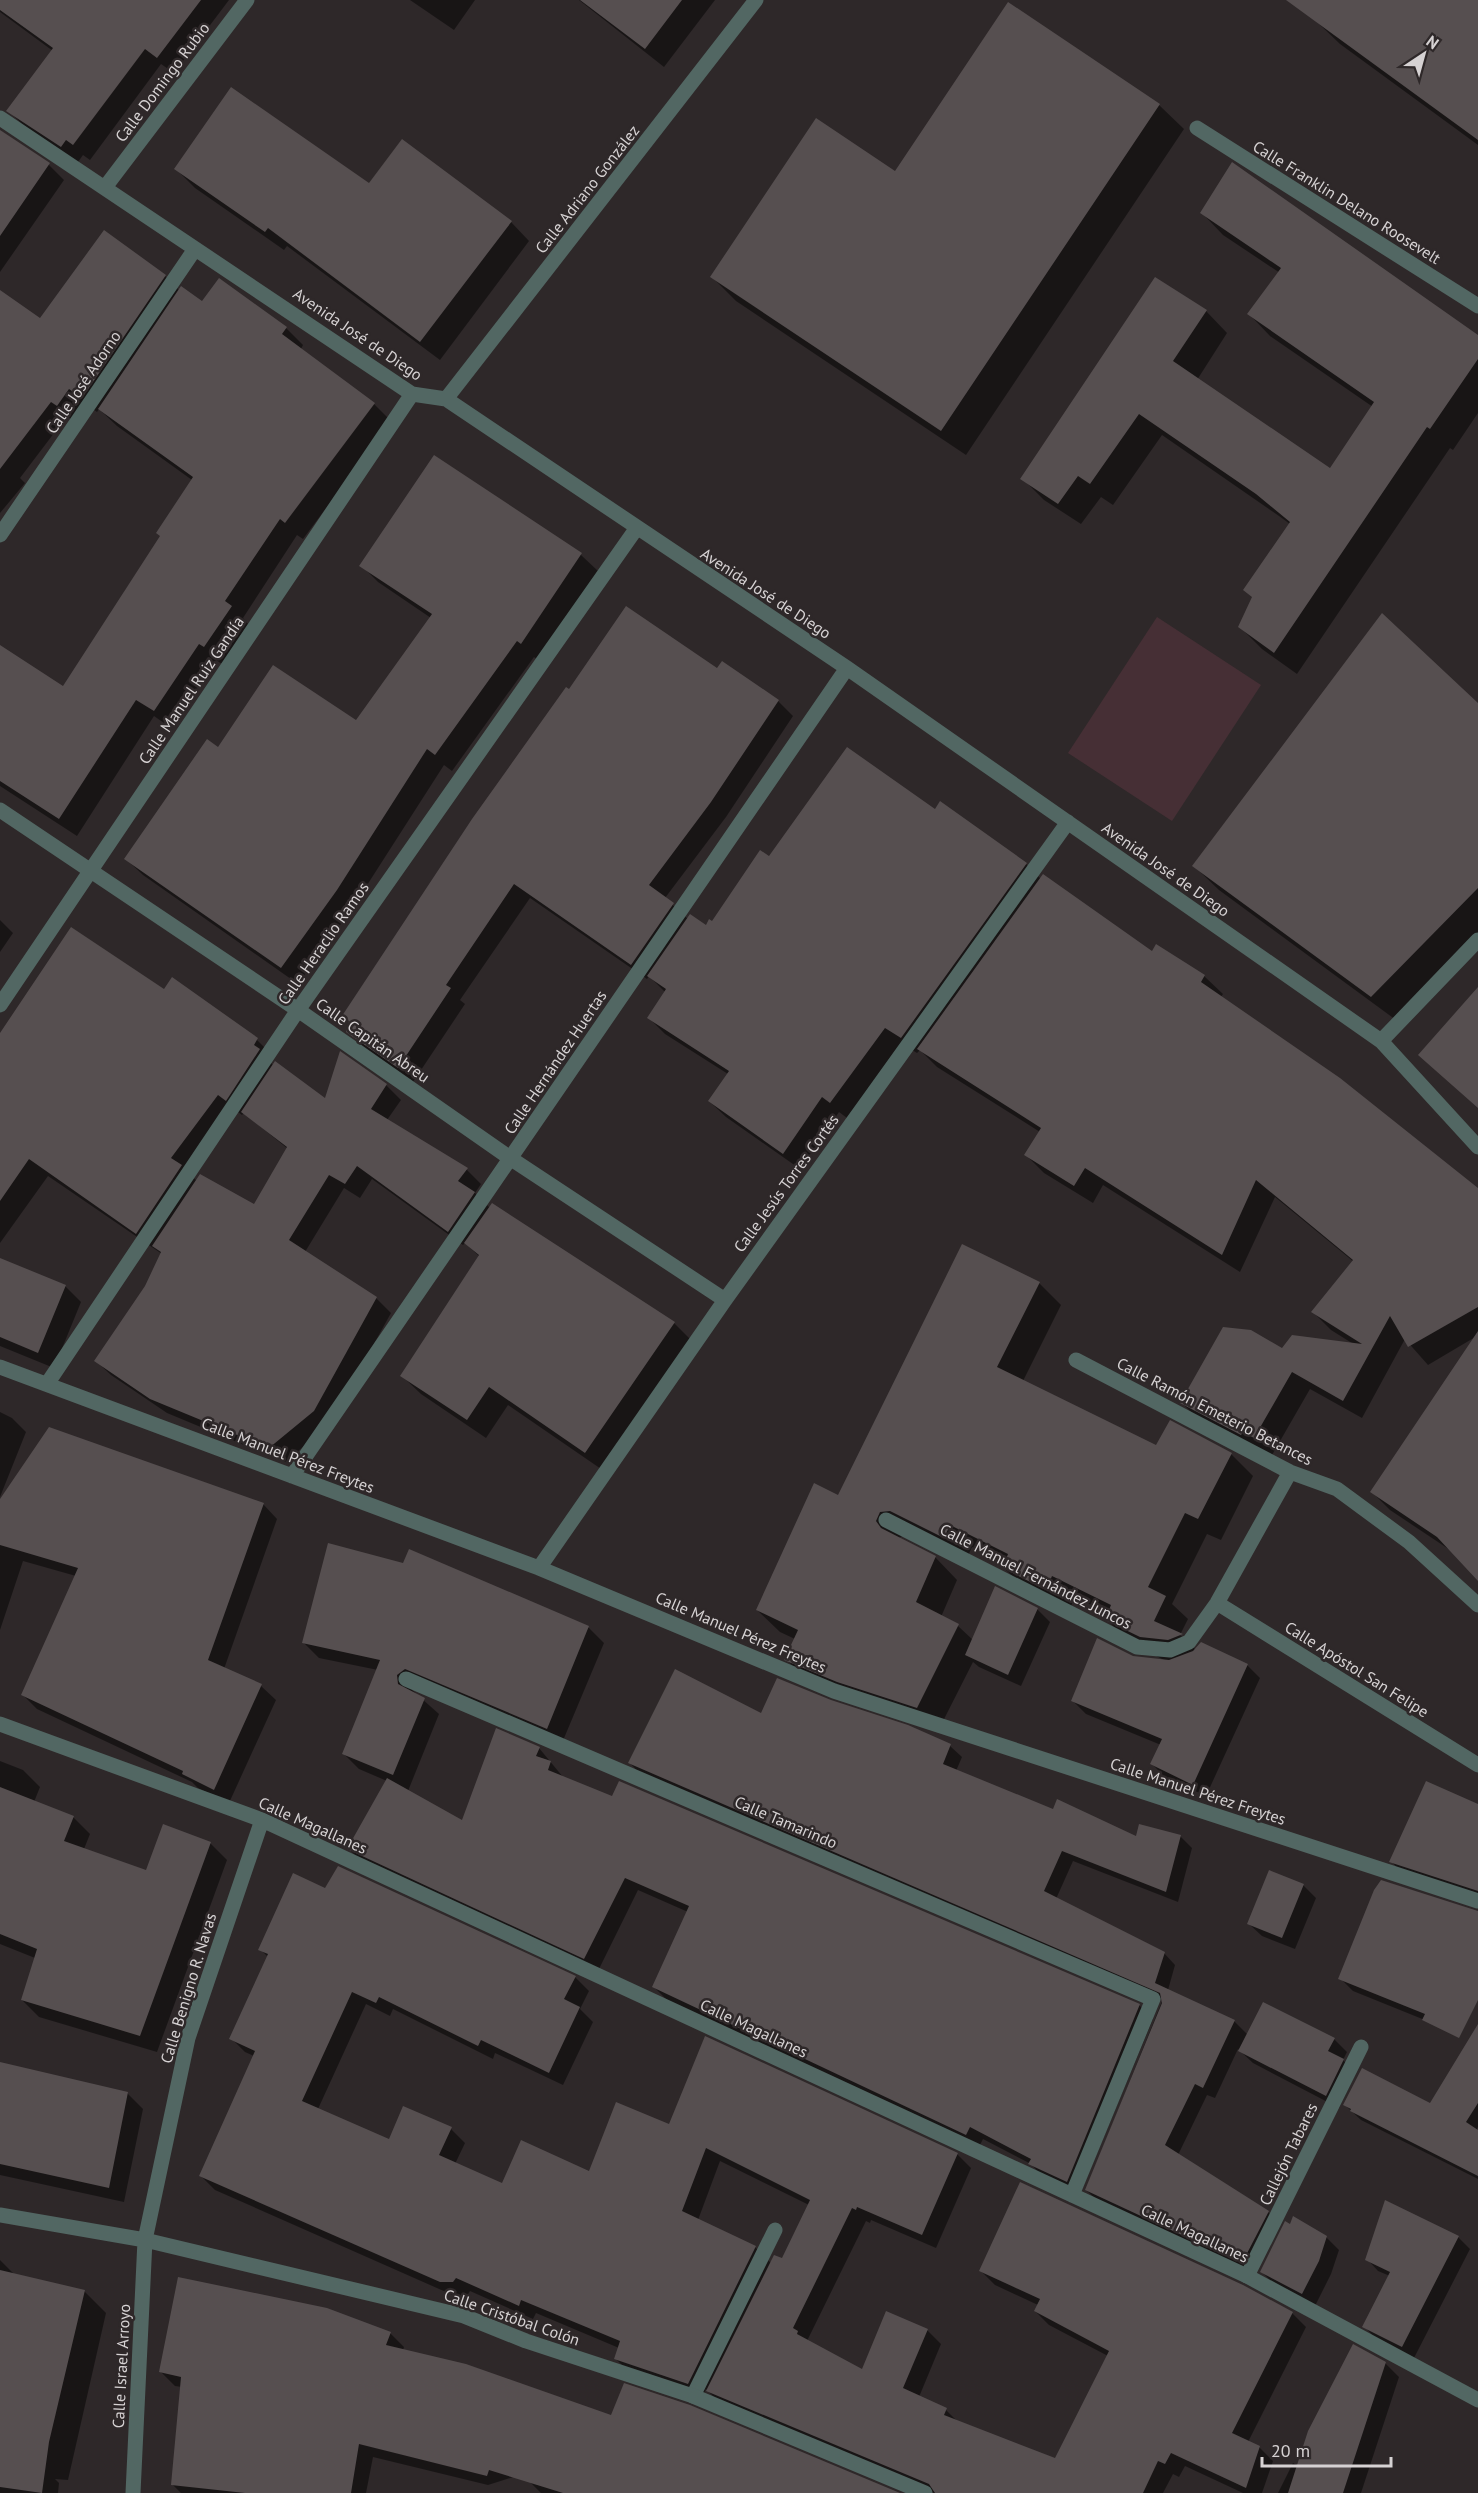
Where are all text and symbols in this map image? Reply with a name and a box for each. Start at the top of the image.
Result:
street label: Calle Domingo Rubio [111,18,213,146]
north arrow [1394,24,1454,84]
text: N [1423,31,1443,53]
street label: Calle Adriano González [531,121,643,257]
street label: Calle Franklin Delano Roosevelt [1249,136,1445,268]
street label: Avenida José de Diego [290,283,426,385]
street label: Calle José Adorno [41,327,125,437]
street label: Avenida José de Diego [697,543,835,643]
street label: Calle Manuel Ruiz Gandía [134,612,248,768]
street label: Avenida José de Diego [1098,817,1234,921]
street label: Calle Heraclio Ramos [273,877,373,1008]
street label: Calle Hernández Huertas [499,986,611,1138]
street label: Calle Capitán Abreu [312,993,434,1087]
street label: Calle Jesús Torres Cortés [729,1110,843,1256]
street label: Calle Ramón Emeterio Betances [1114,1353,1317,1469]
street label: Calle Manuel Pérez Freytes [199,1413,377,1497]
street label: Calle Manuel Fernández Juncos [937,1519,1135,1633]
street label: Calle Manuel Pérez Freytes [653,1587,830,1677]
street label: Calle Apóstol San Felipe [1281,1617,1433,1721]
street label: Calle Manuel Pérez Freytes [1108,1753,1289,1829]
street label: Calle Tamarindo [732,1791,840,1853]
street label: Calle Magallanes [256,1792,371,1858]
street label: Calle Benigno R. Navas [156,1910,220,2066]
street label: Calle Magallanes [697,1994,811,2062]
street label: Callejón Tabares [1255,2099,1322,2209]
street label: Calle Magallanes [1138,2199,1252,2267]
street label: Calle Cristóbal Colón [441,2284,583,2350]
street label: Calle Israel Arroyo [108,2303,134,2429]
scale bar [1262,2430,1391,2468]
text: 20 m [1271,2439,1310,2462]

